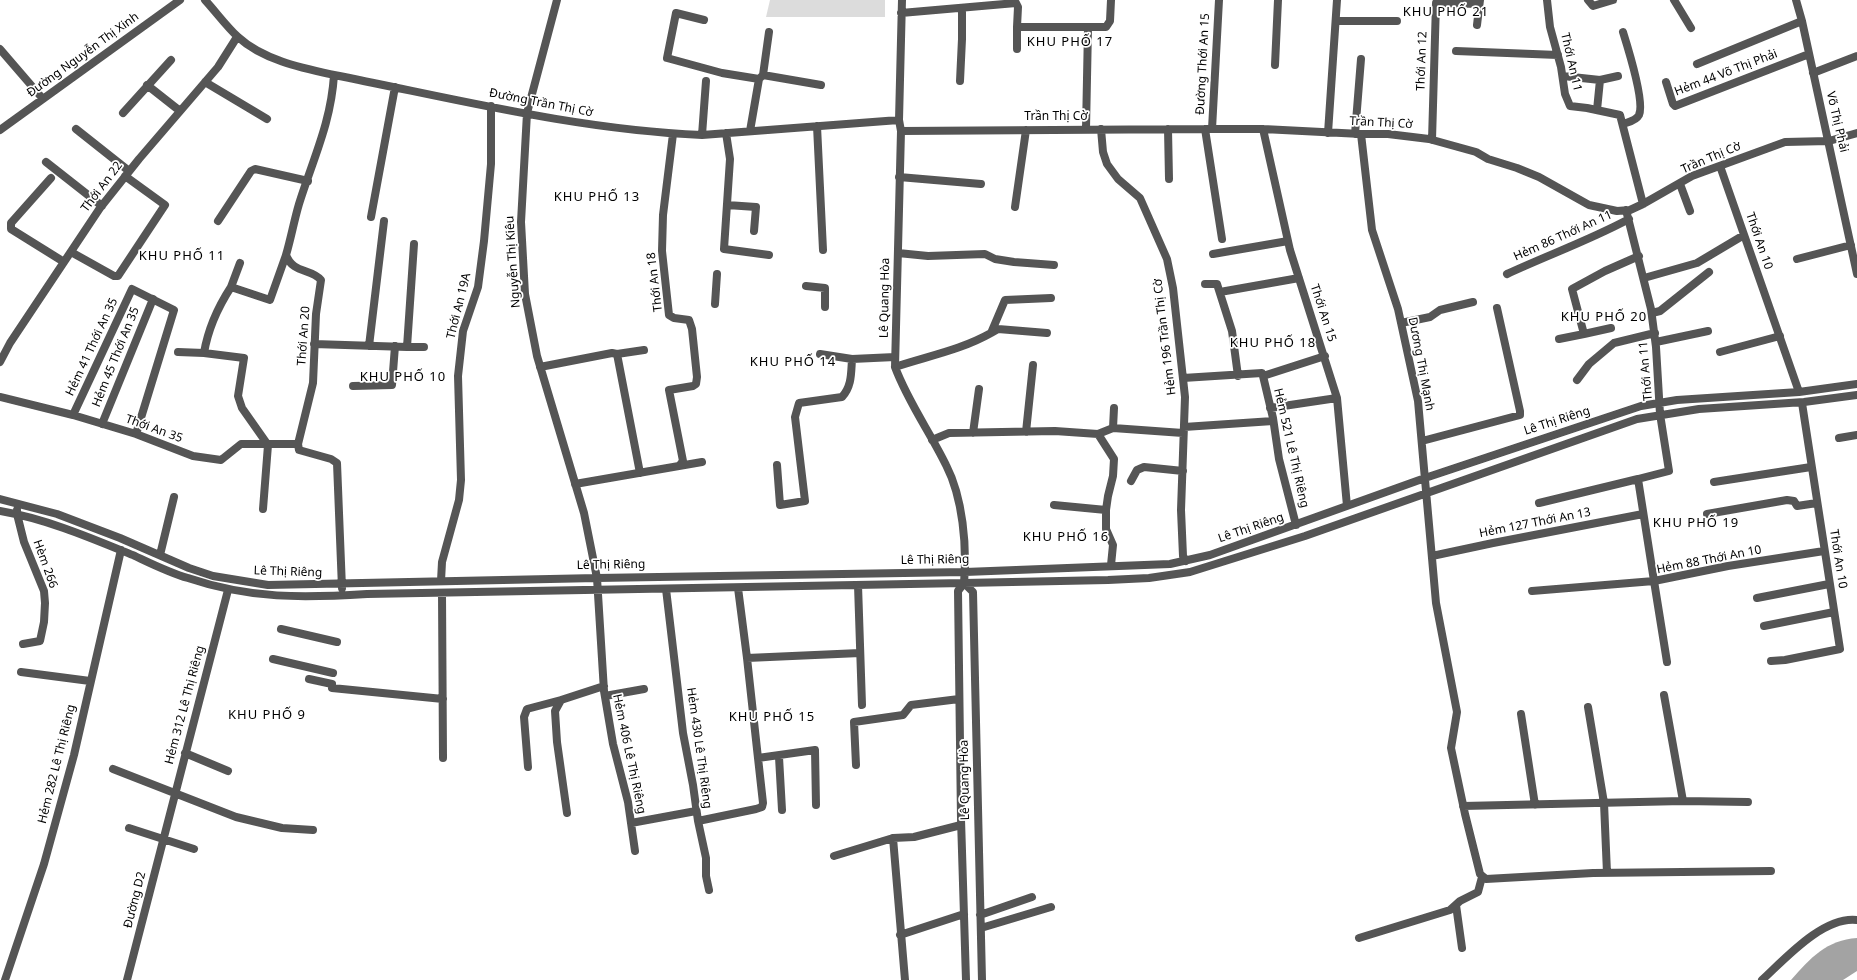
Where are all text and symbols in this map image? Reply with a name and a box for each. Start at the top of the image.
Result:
district label: KHU PHỐ 21 [1403,4,1489,20]
street label: Đường Nguyễn Thị Xinh [24,10,142,100]
street label: Đường Thới An 15 [1193,13,1213,115]
street label: Thới An 12 [1414,31,1430,91]
street label: Thới An 11 [1557,31,1585,93]
district label: KHU PHỐ 17 [1027,34,1113,50]
street label: Hẻm 44 Võ Thị Phải [1673,47,1779,99]
street label: Đường Trần Thị Cờ [488,86,594,120]
street label: Võ Thị Phải [1823,90,1851,154]
street label: Trần Thị Cờ [1024,110,1088,124]
street label: Trần Thị Cờ [1349,114,1413,132]
street label: Trần Thị Cờ [1679,139,1743,177]
street label: Thới An 22 [78,159,126,215]
district label: KHU PHỐ 13 [554,189,640,205]
street label: Hẻm 86 Thới An 11 [1511,208,1615,264]
street label: Thới An 10 [1742,210,1776,272]
street label: Nguyễn Thị Kiêu [503,215,523,309]
district label: KHU PHỐ 11 [139,248,225,264]
street label: Thới An 18 [644,252,666,312]
street label: Lê Quang Hòa [877,258,893,338]
street label: Thới An 19A [444,272,474,340]
street label: Hẻm 196 Trần Thị Cờ [1151,278,1179,396]
street label: Thới An 15 [1307,282,1339,344]
street label: Hẻm 41 Thới An 35 [63,296,121,398]
street label: Hẻm 45 Thới An 35 [89,305,143,409]
street label: Thới An 20 [295,306,313,366]
district label: KHU PHỐ 20 [1561,309,1647,325]
street label: Dương Thị Mạnh [1405,316,1437,412]
district label: KHU PHỐ 18 [1230,335,1316,351]
street label: Thới An 11 [1636,341,1656,401]
district label: KHU PHỐ 14 [750,354,836,370]
district label: KHU PHỐ 10 [360,369,446,385]
street label: Hẻm 521 Lê Thị Riêng [1270,387,1312,509]
street label: Lê Thị Riêng [1522,404,1592,438]
street label: Thới An 35 [124,412,184,446]
street label: Hẻm 127 Thới An 13 [1478,505,1592,541]
street label: Lê Thị Riêng [1216,510,1286,546]
district label: KHU PHỐ 19 [1653,515,1739,531]
street label: Thới An 10 [1826,528,1850,590]
district label: KHU PHỐ 16 [1023,529,1109,545]
street label: Hèm 266 [30,538,60,590]
street label: Hẻm 88 Thới An 10 [1655,543,1763,577]
street label: Lê Thị Riêng [901,552,969,568]
street label: Lê Thị Riêng [577,557,645,573]
street label: Lê Thị Riêng [253,564,323,580]
street label: Hẻm 312 Lê Thị Riêng [162,644,208,766]
street label: Hẻm 430 Lê Thị Riêng [683,686,715,810]
street label: Hẻm 406 Lê Thị Riêng [609,693,649,815]
street label: Hẻm 282 Lê Thị Riêng [35,703,79,825]
district label: KHU PHỐ 9 [228,707,306,723]
district label: KHU PHỐ 15 [729,709,815,725]
street label: Lê Quang Hòa [957,740,973,820]
street label: Đường D2 [121,870,149,930]

